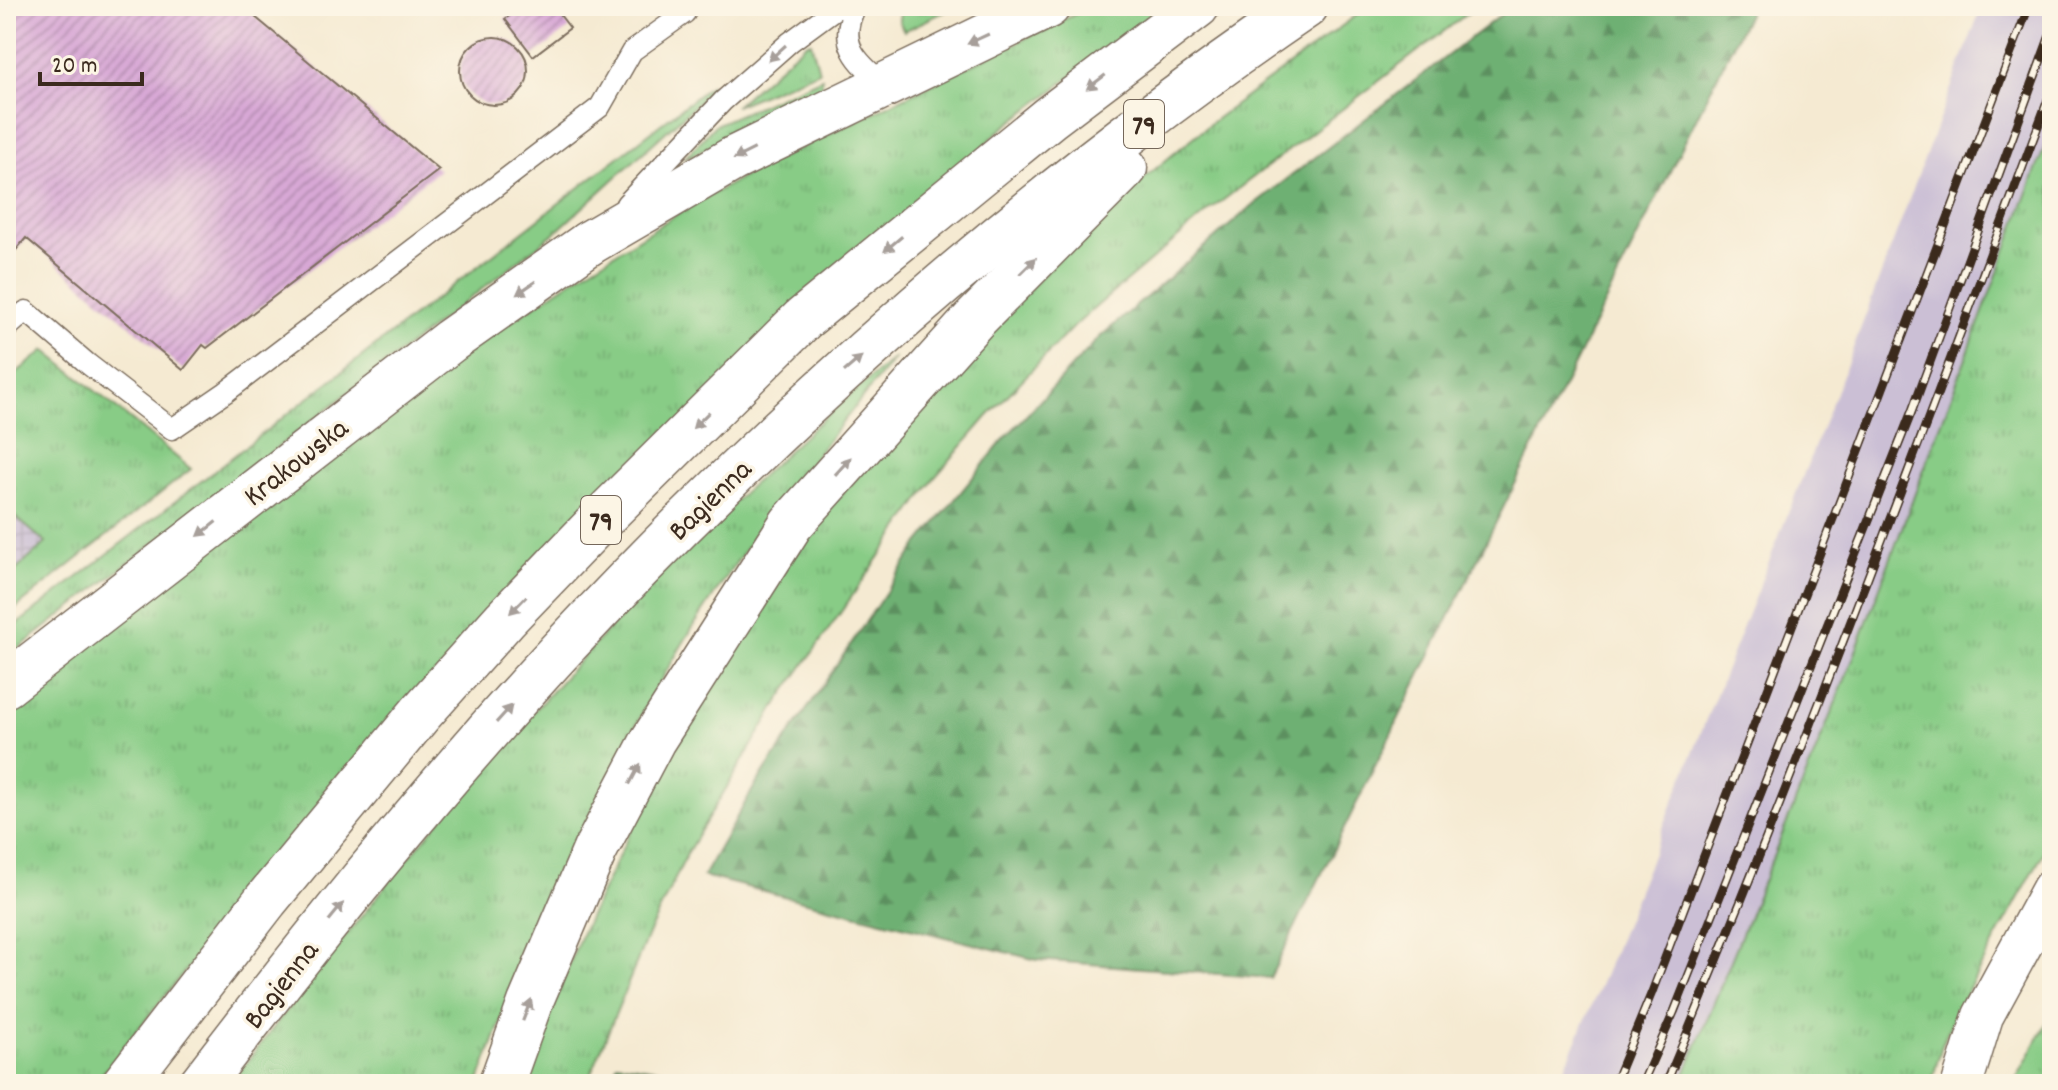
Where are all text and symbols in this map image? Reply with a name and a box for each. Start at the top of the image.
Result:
one-way arrow [966,32,990,46]
scale bar [40,36,142,86]
one-way arrow [768,44,787,62]
text: 20 m [52,50,98,84]
one-way arrow [1086,74,1106,90]
road number: 79 [1124,100,1164,148]
one-way arrow [733,147,756,160]
one-way arrow [883,235,903,252]
one-way arrow [1018,257,1037,276]
one-way arrow [515,280,536,295]
one-way arrow [843,356,863,373]
street label: Krakowska [236,409,360,519]
one-way arrow [692,410,711,429]
street label: Bagienna [661,451,764,553]
one-way arrow [834,457,851,477]
road number: 79 [581,496,621,544]
one-way arrow [197,521,217,537]
one-way arrow [510,595,528,614]
one-way arrow [494,705,512,724]
one-way arrow [629,763,642,786]
one-way arrow [327,902,344,923]
street label: Bagienna [235,933,332,1040]
one-way arrow [521,998,534,1022]

